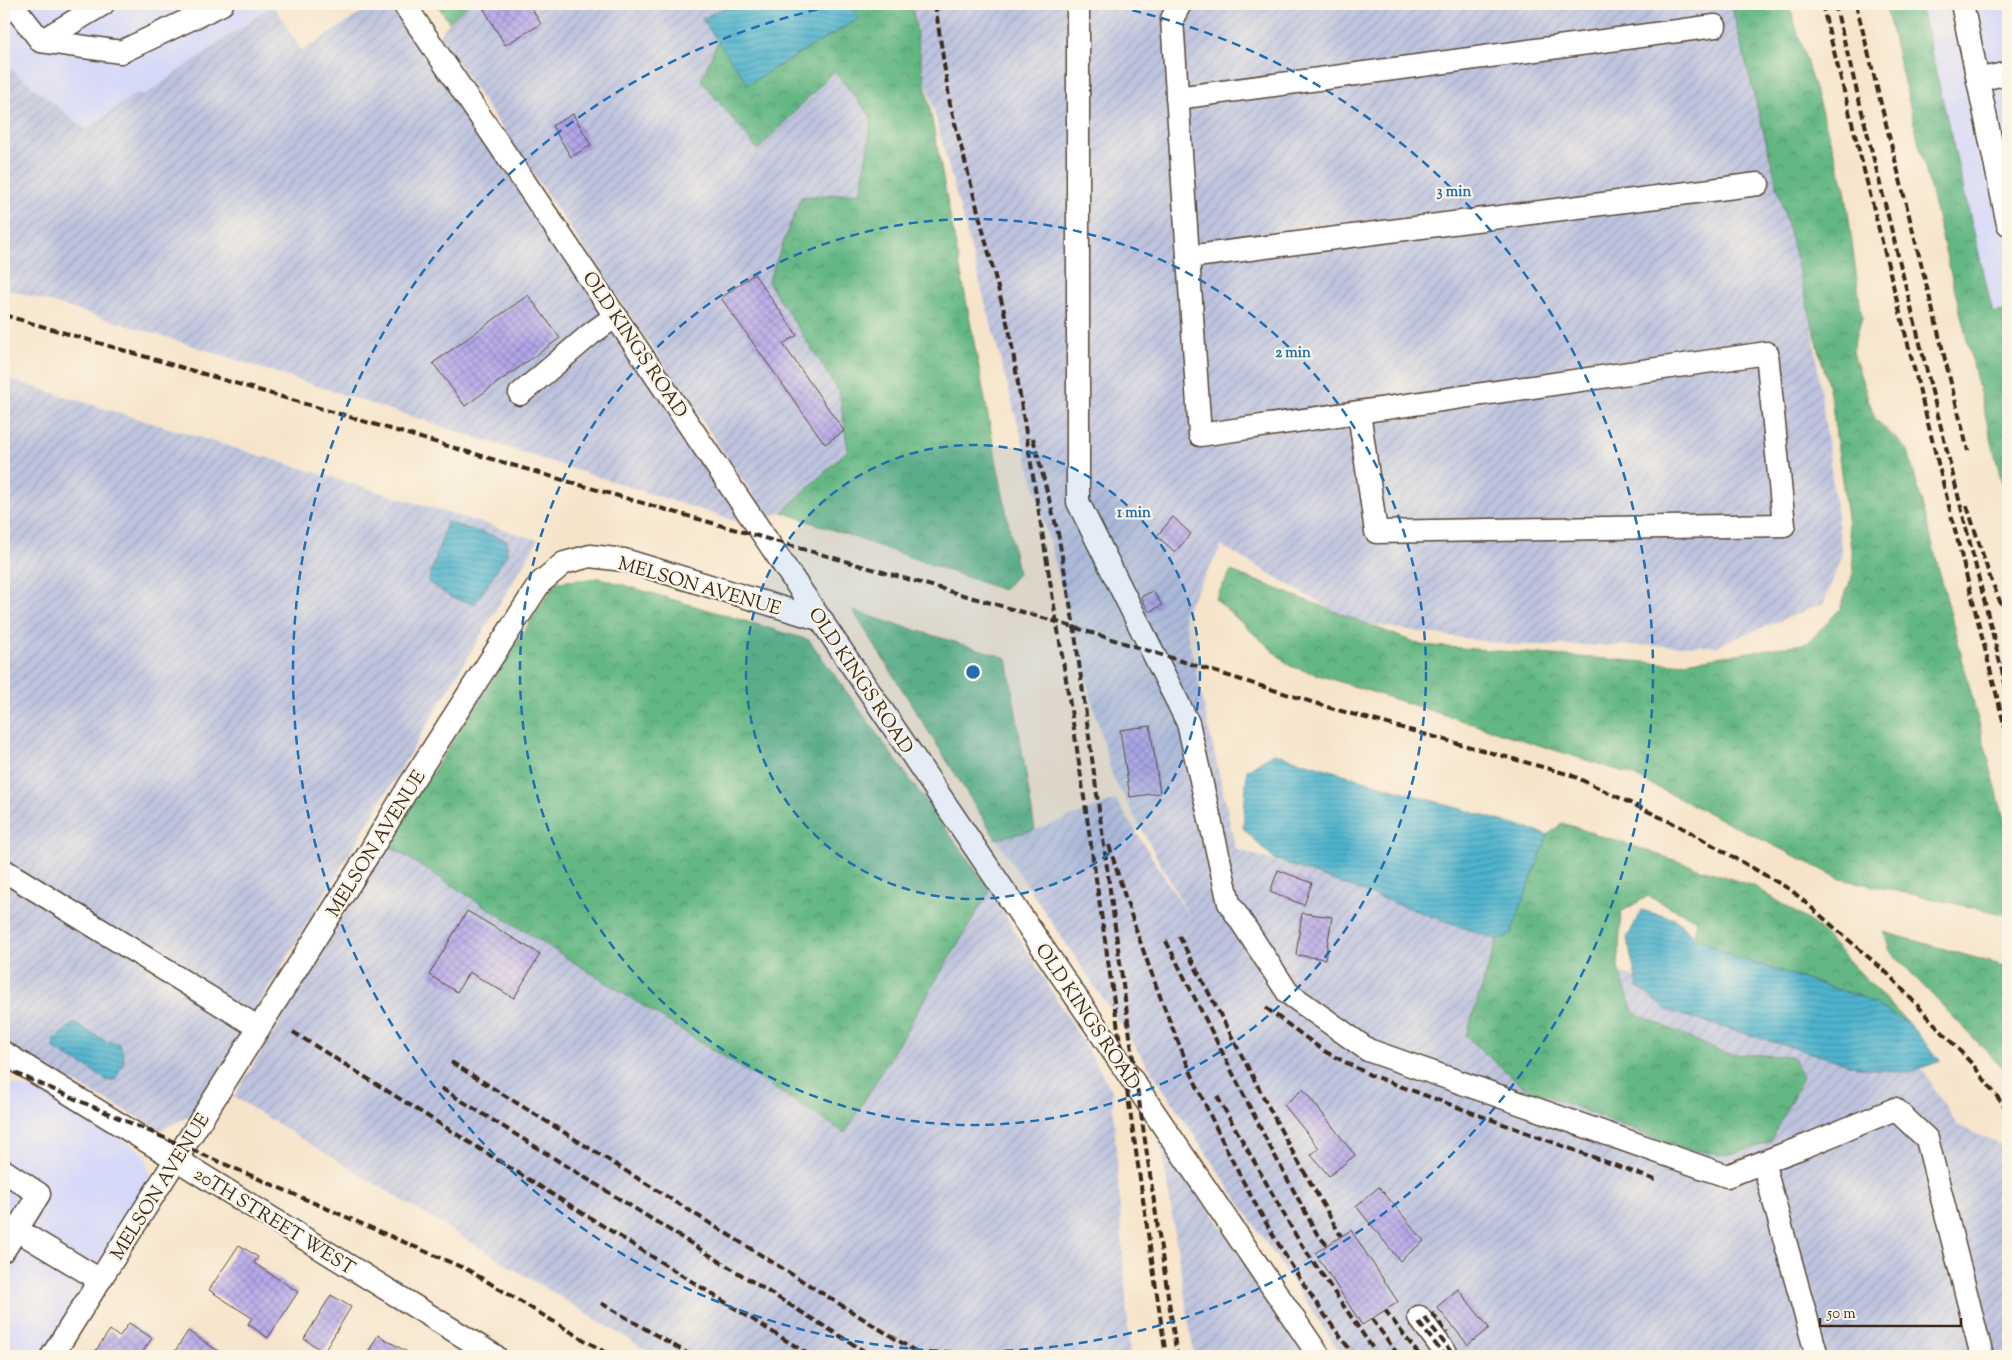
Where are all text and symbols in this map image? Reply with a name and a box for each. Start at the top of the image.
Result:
text: 3 min [1437,182,1472,203]
street label: OLD KINGS ROAD [575,267,693,424]
text: 2 min [1275,343,1311,364]
text: 1 min [1117,503,1151,524]
street label: MELSON AVENUE [615,551,785,624]
street label: OLD KINGS ROAD [801,603,919,760]
centre of rings [964,663,982,681]
street label: MELSON AVENUE [321,765,433,923]
street label: OLD KINGS ROAD [1028,939,1146,1096]
street label: MELSON AVENUE [105,1108,217,1266]
street label: 20TH STREET WEST [188,1161,360,1283]
scale bar [1820,1295,1961,1327]
text: 50 m [1826,1304,1856,1325]

